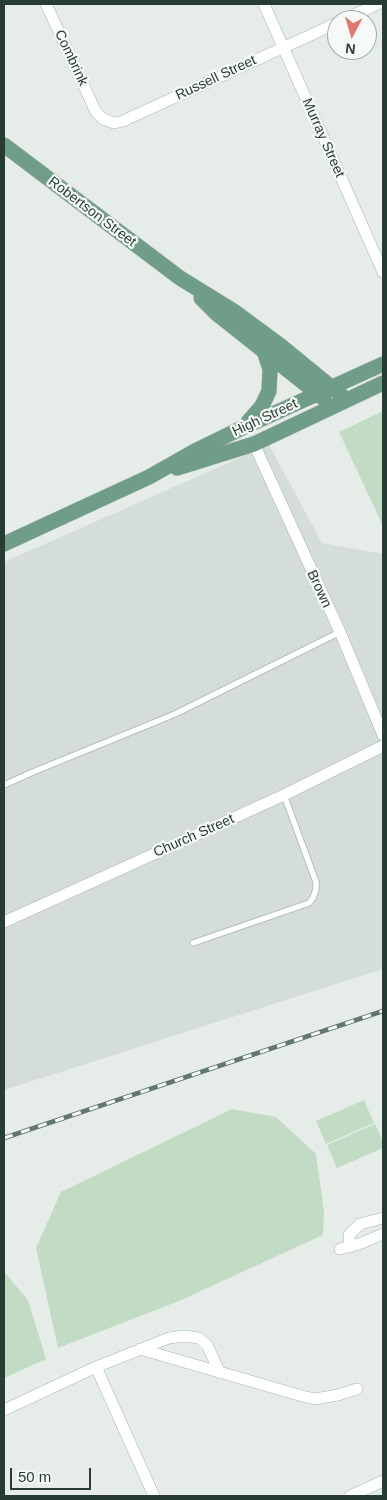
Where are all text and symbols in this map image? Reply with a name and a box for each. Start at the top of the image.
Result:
north arrow [327,10,377,60]
street label: Combrink [51,27,91,89]
text: N [345,40,356,57]
street label: Russell Street [173,52,259,104]
street label: Murray Street [298,96,348,180]
street label: Robertson Street [45,173,139,251]
street label: High Street [230,396,300,440]
street label: Brown [303,567,335,611]
street label: Church Street [151,811,237,861]
scale bar [12,1458,94,1490]
text: 50 m [18,1468,51,1485]

